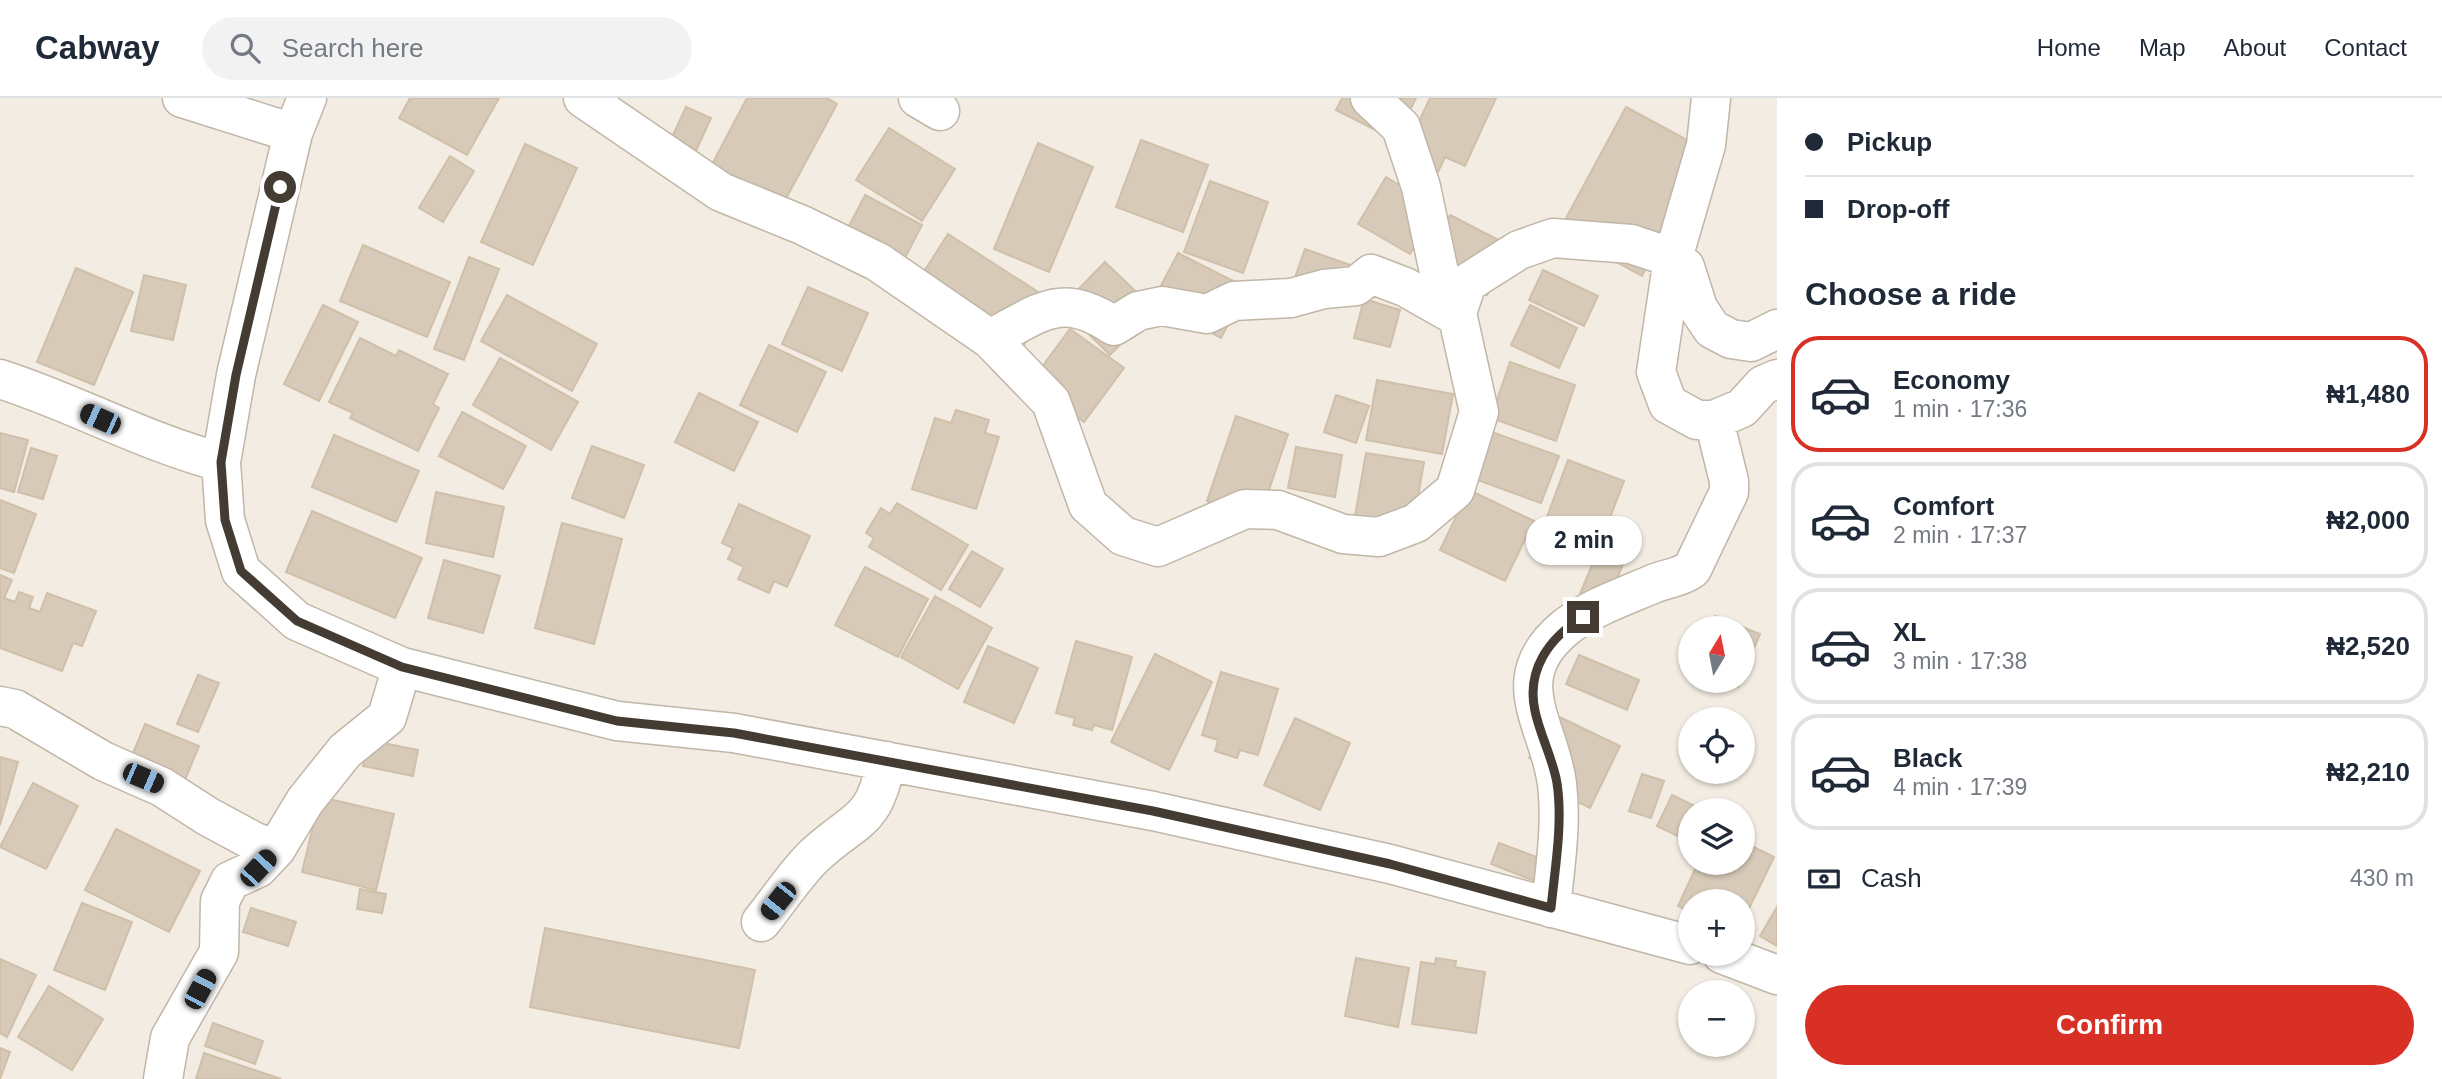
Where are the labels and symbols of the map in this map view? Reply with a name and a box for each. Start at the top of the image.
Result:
route start [264,171,296,203]
car [77,401,124,437]
callout: 2 min [1525,516,1641,564]
route end [1567,601,1599,633]
north arrow [1678,616,1755,693]
car [120,760,167,796]
car [236,845,281,891]
car [757,878,800,924]
car [181,966,220,1012]

